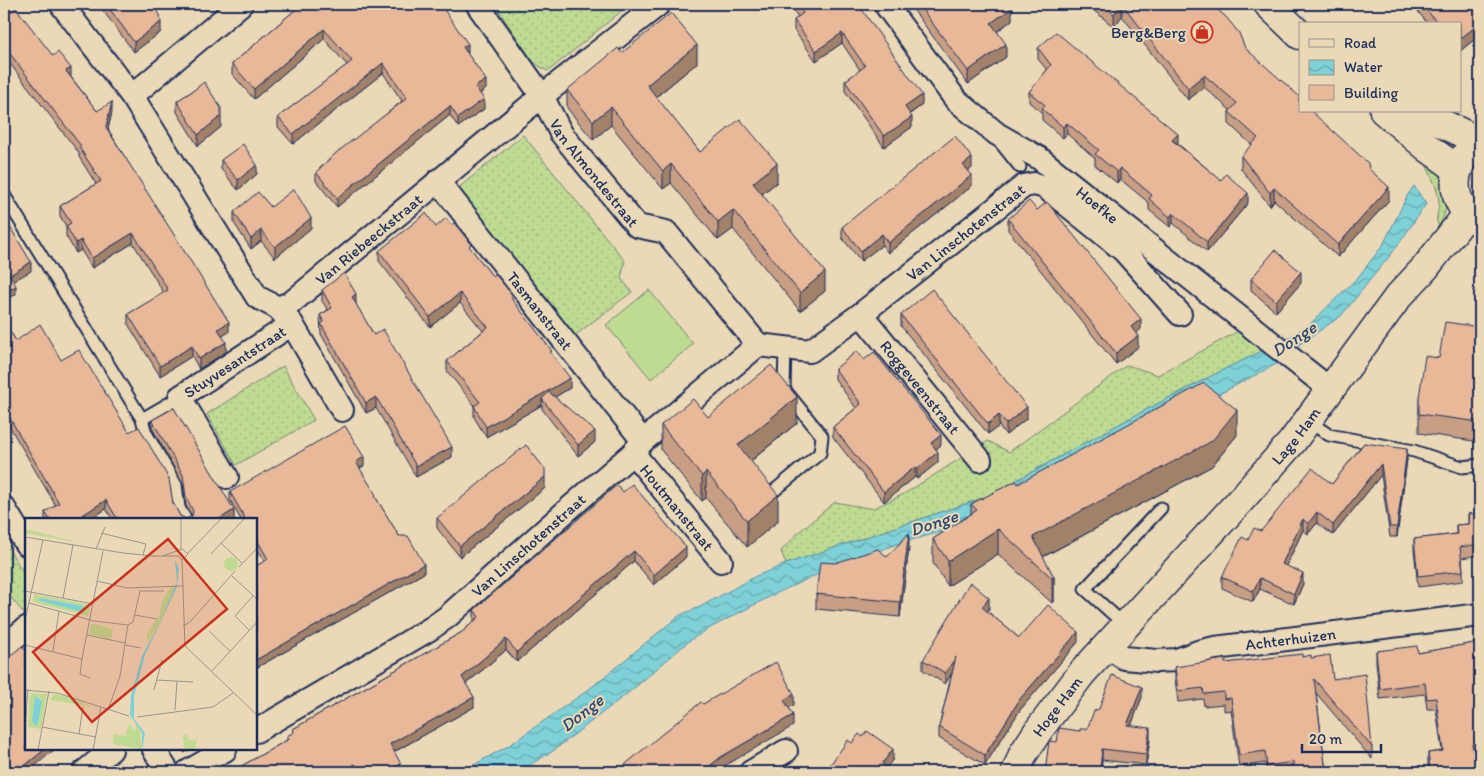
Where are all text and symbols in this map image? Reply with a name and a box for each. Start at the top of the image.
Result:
shop icon: Berg&Berg [1190,20,1214,44]
legend [1299,22,1462,112]
place label: Berg&Berg [1111,23,1187,42]
text: Road [1344,34,1377,52]
text: Water [1344,58,1383,76]
text: Building [1344,84,1398,102]
street label: Van Almondestraat [546,116,643,231]
street label: Van Linschotenstraat [902,179,1029,285]
street label: Hoefke [1073,182,1123,227]
street label: Van Riebeeckstraat [311,189,426,289]
street label: Tasmanstraat [503,267,577,354]
water label: Donge [1267,316,1322,362]
street label: Stuyvesantstraat [180,321,289,402]
street label: Roggeveenstraat [877,336,964,438]
street label: Lage Ham [1267,403,1324,468]
street label: Houtmanstraat [636,460,718,554]
street label: Van Linschotenstraat [467,489,589,601]
water label: Donge [907,505,962,541]
inset map [25,518,258,751]
street label: Achterhuizen [1244,624,1337,654]
street label: Hoge Ham [1028,672,1086,740]
water label: Donge [556,688,609,737]
scale bar [1302,721,1380,753]
text: 20 m [1309,730,1343,748]

